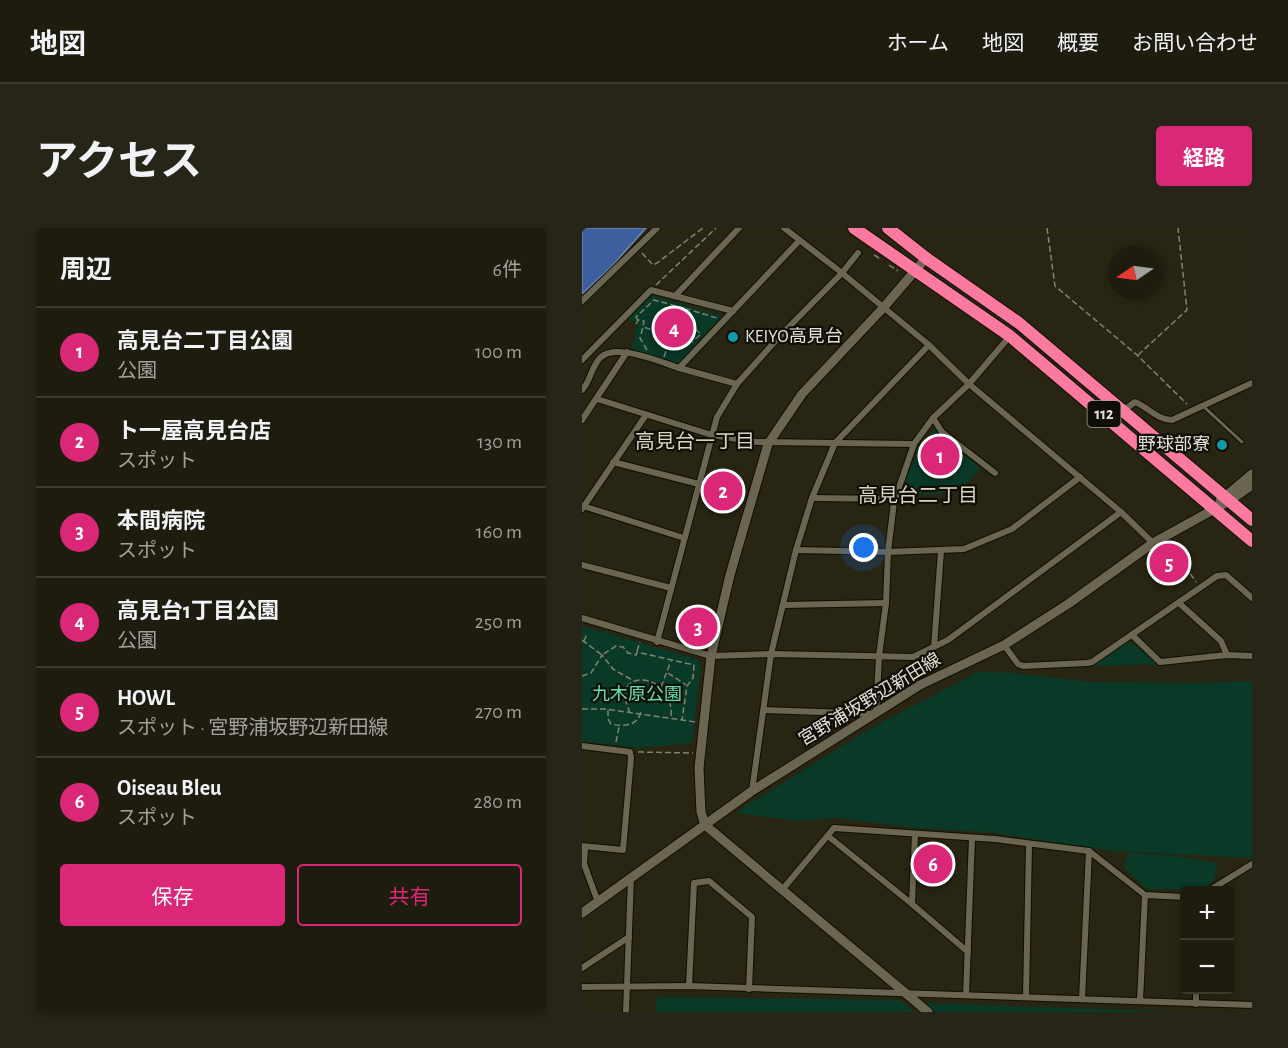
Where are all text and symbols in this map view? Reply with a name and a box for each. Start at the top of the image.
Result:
text: 地図 [30,31,86,59]
text: ホーム [887,33,949,54]
text: 地図 [982,33,1024,54]
text: 概要 [1057,33,1099,54]
text: お問い合わせ [1132,33,1258,54]
button: 経路 [1156,126,1252,186]
text: アクセス [36,141,202,183]
north arrow [1108,246,1162,300]
text: 周辺 [60,257,112,283]
text: 6件 [493,260,522,280]
pin: 4 [654,306,694,350]
place label: KEIYO高見台 [745,326,843,346]
text: 高見台二丁目公園 [117,330,293,352]
marker: KEIYO高見台 [726,330,740,344]
text: 1 [76,342,83,362]
text: 100 m [475,342,522,362]
text: 公園 [117,361,157,381]
road number: 112 [1088,401,1120,427]
text: ト一屋高見台店 [117,420,271,442]
district label: 高見台一丁目 [635,431,755,452]
text: 2 [75,432,84,452]
text: 130 m [477,432,522,452]
pin: 1 [920,434,960,478]
place label: 野球部寮 [1138,435,1210,454]
marker: 野球部寮 [1215,438,1229,452]
text: スポット [117,451,197,471]
pin: 2 [704,468,742,514]
district label: 高見台二丁目 [858,485,978,506]
text: 本間病院 [117,510,205,532]
text: 3 [75,522,84,542]
text: 160 m [476,522,522,542]
your location [849,533,878,562]
pin: 5 [1150,540,1188,586]
text: スポット [117,541,197,561]
text: 高見台1丁目公園 [117,600,279,622]
pin: 3 [678,604,718,650]
text: 4 [74,612,85,632]
text: 250 m [475,612,522,632]
text: 公園 [117,631,157,651]
street label: 宮野浦坂野辺新田線 [795,649,944,749]
park label: 九木原公園 [592,685,682,704]
text: HOWL [117,687,175,709]
text: 5 [75,702,84,722]
text: 270 m [475,702,522,722]
text: スポット · 宮野浦坂野辺新田線 [117,718,388,738]
text: Oiseau Bleu [117,777,222,799]
text: 6 [75,792,84,812]
text: 280 m [474,792,522,812]
text: スポット [117,808,197,828]
pin: 6 [914,842,952,886]
button: 保存 [60,864,285,926]
button: 共有 [297,864,522,926]
map controls [1180,886,1234,994]
button: + [1180,886,1234,940]
button: − [1180,940,1234,994]

